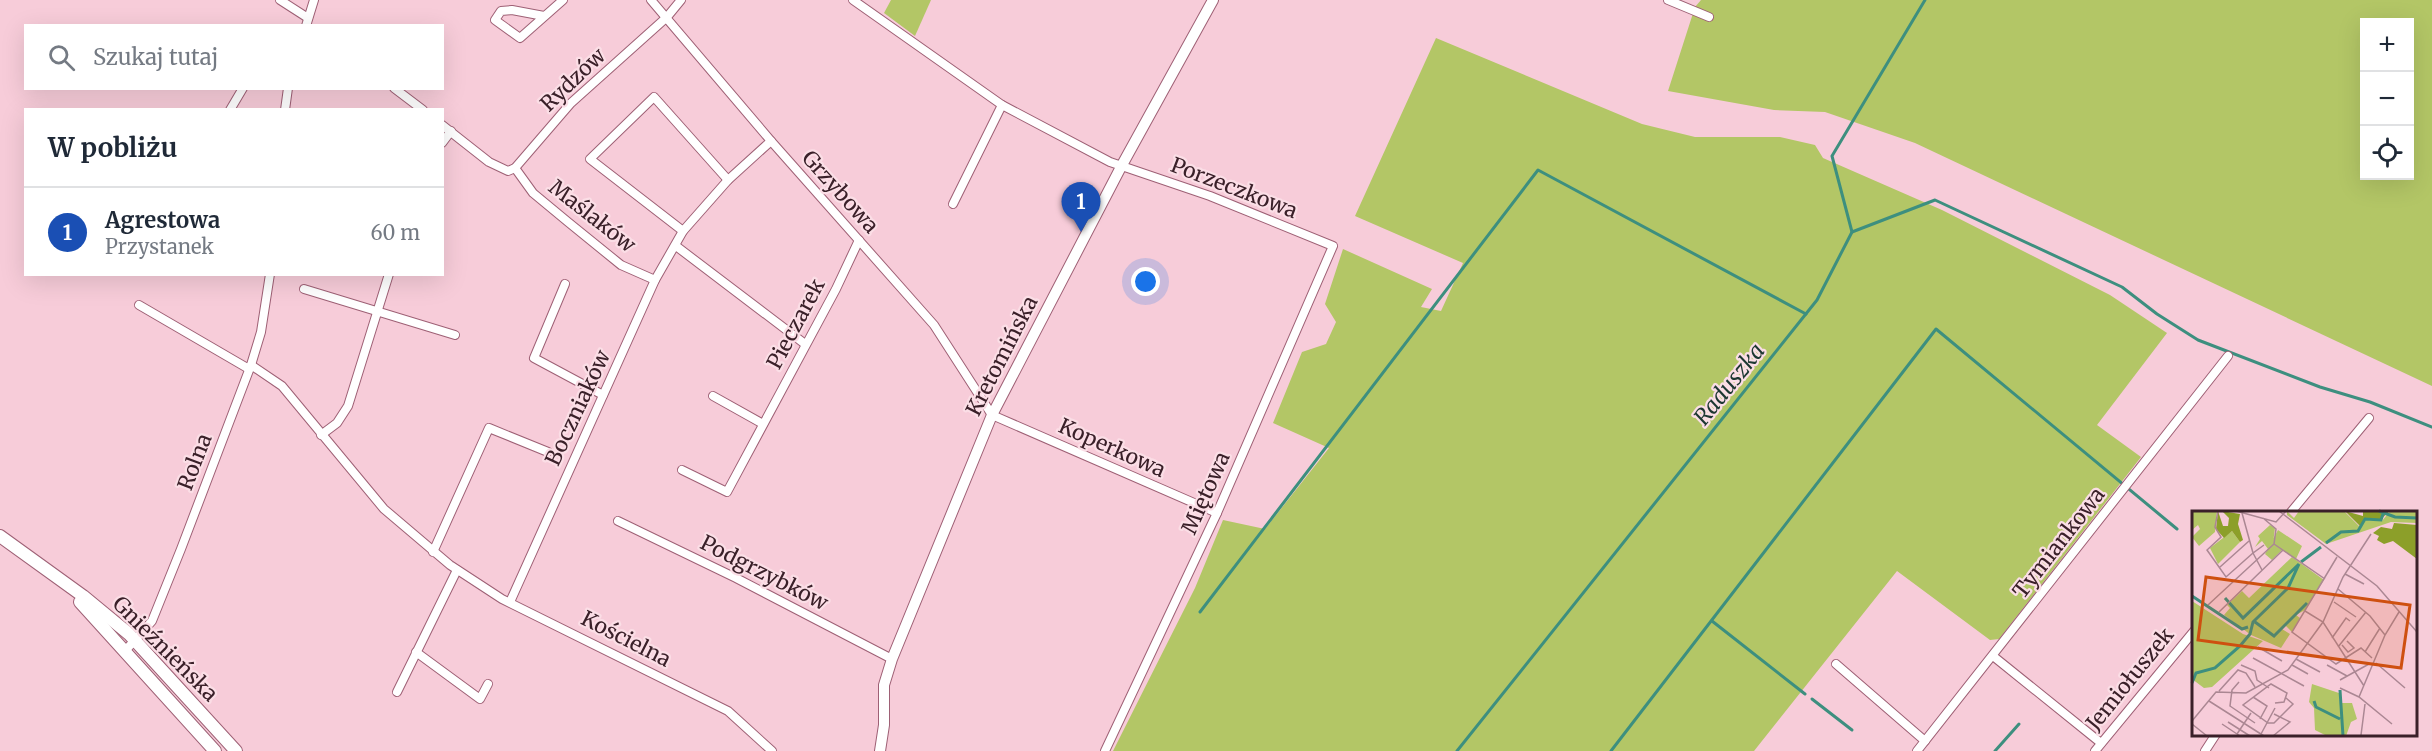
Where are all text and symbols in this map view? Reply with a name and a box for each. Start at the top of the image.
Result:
map controls [2360,18,2414,180]
button: + [2360,18,2414,72]
search box [24,24,444,90]
icon: search [45,41,78,74]
street label: Rydzów [534,42,611,117]
text: Szukaj tutaj [93,43,218,71]
button: − [2360,72,2414,126]
button: locate [2360,126,2414,180]
text: W pobliżu [48,131,177,164]
street label: Grzybowa [796,145,885,239]
street label: Porzeczkowa [1167,151,1301,224]
street label: Maślaków [544,173,641,258]
pin: 1 [1062,182,1100,232]
text: Agrestowa [105,206,220,234]
text: 1 [63,220,72,245]
text: 60 m [370,220,420,245]
text: Przystanek [105,234,214,259]
your location [1131,267,1160,296]
street label: Pieczarek [761,273,831,374]
street label: Kretomińska [960,291,1043,420]
water label: Raduszka [1688,337,1770,431]
street label: Boczniaków [539,346,616,470]
street label: Koperkowa [1055,412,1170,483]
street label: Rolna [171,430,218,494]
street label: Miętowa [1175,447,1236,538]
street label: Tymiankowa [2007,482,2110,604]
inset map [2192,511,2417,736]
street label: Podgrzybków [696,529,833,616]
street label: Gnieźnieńska [107,590,224,707]
street label: Kościelna [577,604,676,673]
street label: Jemiołuszek [2079,621,2180,736]

